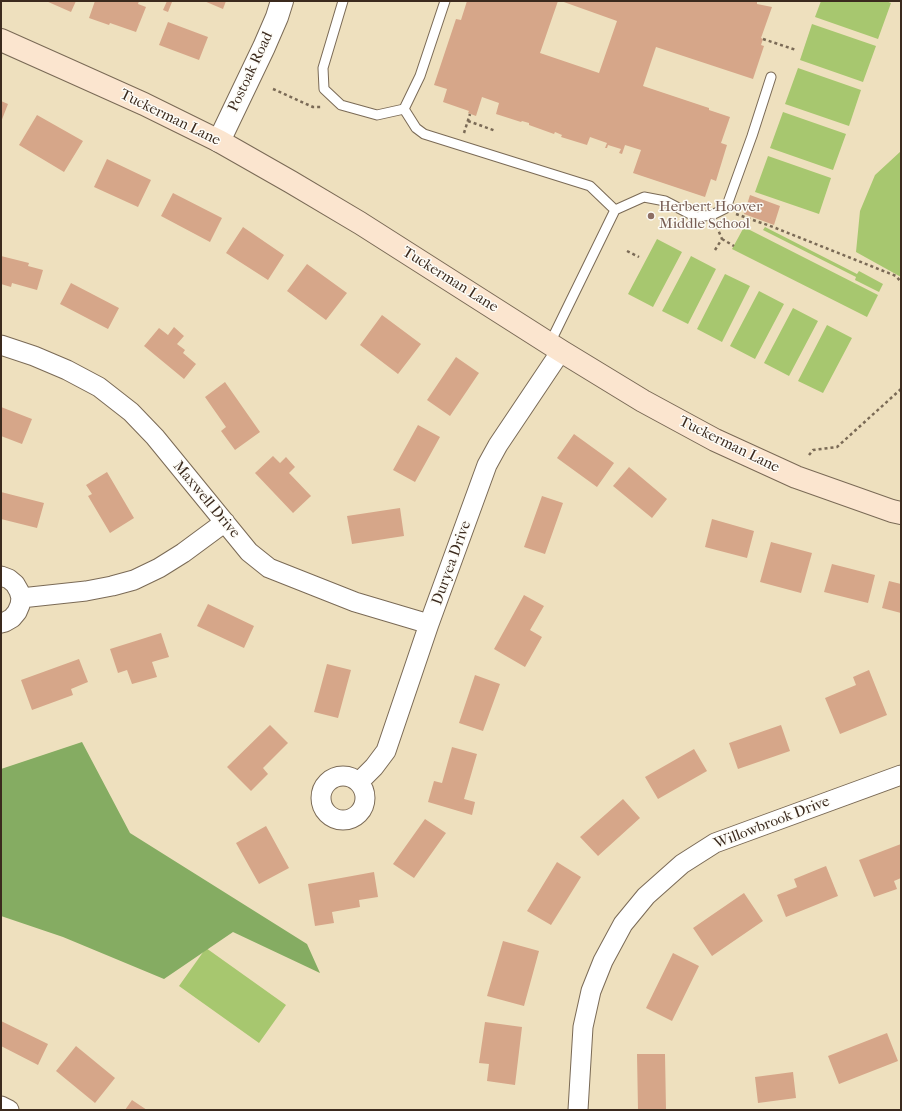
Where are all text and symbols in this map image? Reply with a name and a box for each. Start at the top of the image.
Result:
street label: Postoak Road [225,29,277,115]
street label: Tuckerman Lane [117,86,223,150]
place label: Herbert Hoover Middle School [659,198,762,233]
marker: Herbert Hoover Middle School [646,211,656,221]
street label: Tuckerman Lane [399,243,501,317]
street label: Tuckerman Lane [676,413,782,477]
street label: Maxwell Drive [169,458,243,542]
street label: Duryea Drive [428,518,476,608]
street label: Willowbrook Drive [712,793,832,853]

